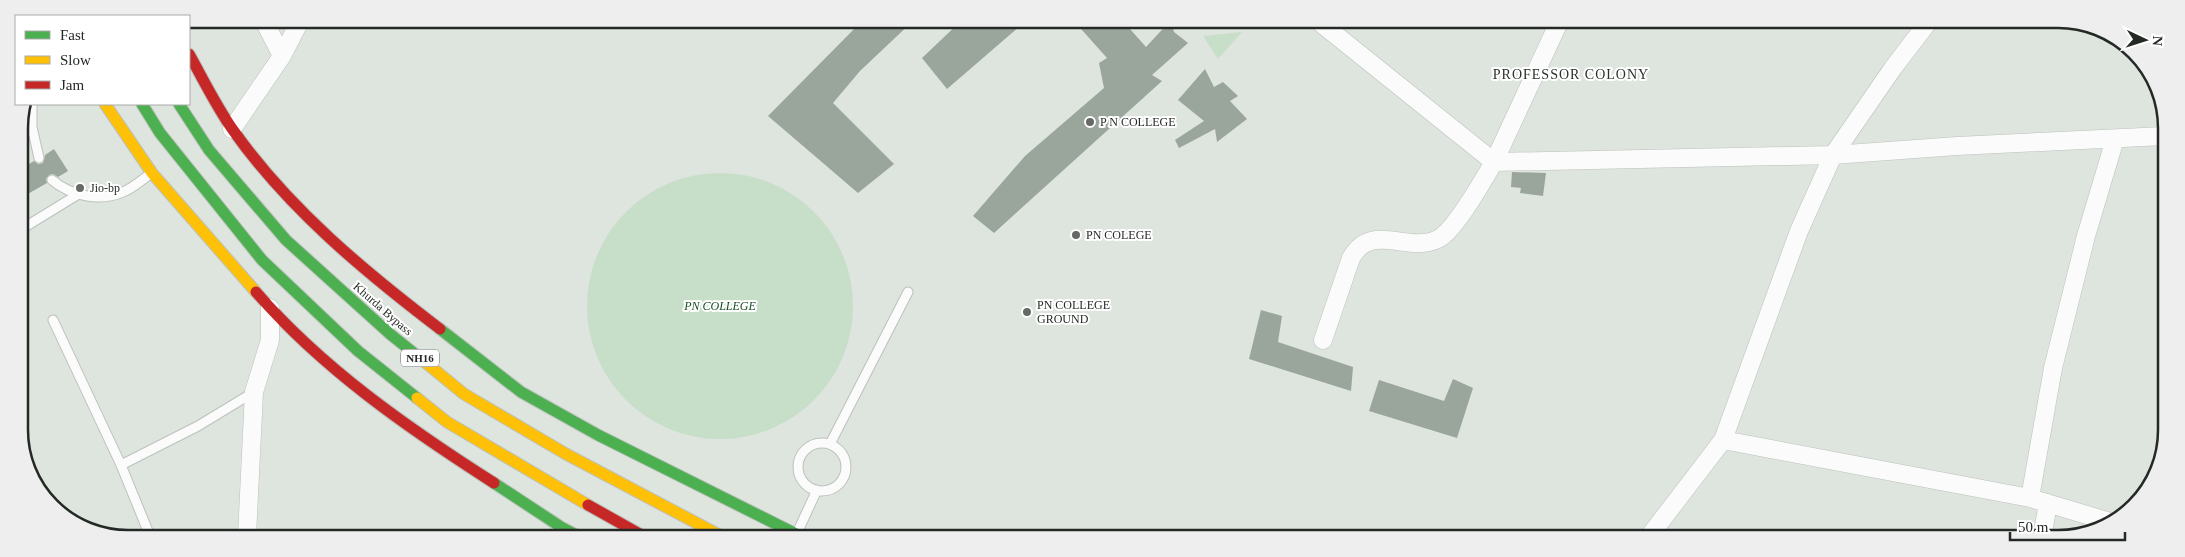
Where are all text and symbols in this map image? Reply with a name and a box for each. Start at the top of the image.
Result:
legend [15,15,190,105]
north arrow [2120,15,2170,65]
text: Fast [60,27,86,43]
text: N [2150,35,2165,46]
text: Slow [60,52,91,68]
district label: PROFESSOR COLONY [1493,67,1649,82]
text: Jam [60,77,84,93]
place label: P N COLLEGE [1100,115,1176,129]
marker: P N COLLEGE [1084,116,1096,128]
place label: Jio-bp [90,181,120,195]
marker: Jio-bp [74,182,86,194]
place label: PN COLEGE [1086,228,1152,242]
marker: PN COLEGE [1070,229,1082,241]
street label: Khurda Bypass [351,280,416,339]
place label: PN COLLEGE GROUND [1037,298,1110,326]
park label: PN COLLEGE [683,299,757,313]
marker: PN COLLEGE GROUND [1021,306,1033,318]
road number: NH16 [401,349,439,366]
scale bar [2010,510,2125,542]
text: 50 m [2018,519,2049,535]

